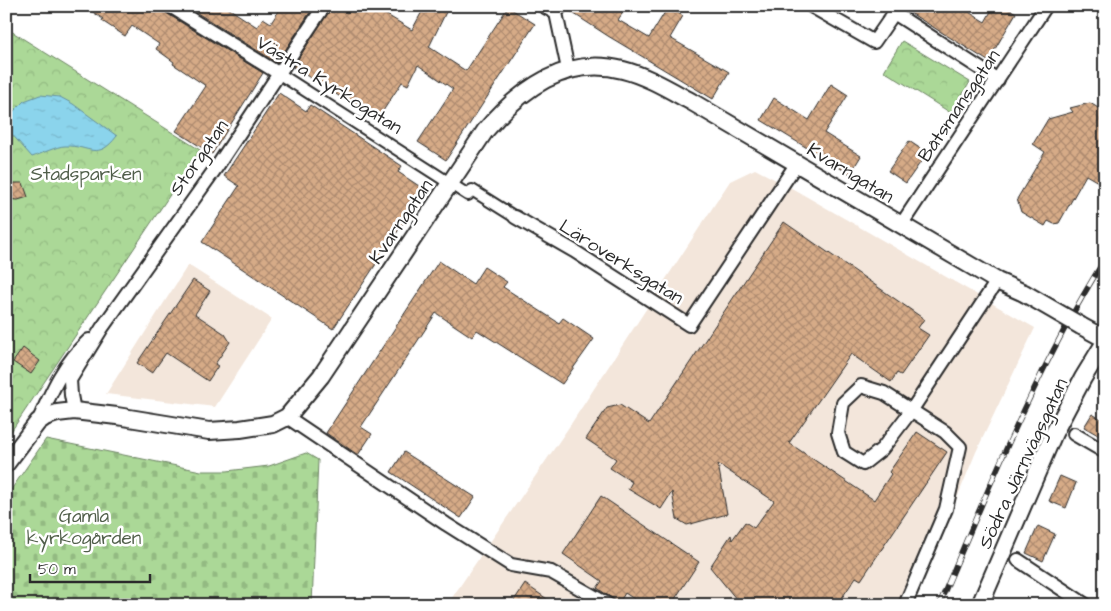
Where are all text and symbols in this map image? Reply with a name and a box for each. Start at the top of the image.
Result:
street label: Västra Kyrkogatan [250,29,407,142]
street label: Båtsmansgatan [912,44,1008,168]
street label: Storgatan [163,114,236,202]
street label: Kvarngatan [801,137,899,211]
park label: Stadsparken [30,161,142,188]
street label: Kvarngatan [363,174,440,270]
street label: Läroverksgatan [553,213,689,312]
street label: Södra Järnvägsgatan [972,374,1076,554]
park label: Gamla kyrkogården [27,503,141,553]
scale bar [30,551,150,583]
text: 50 m [38,559,76,580]

